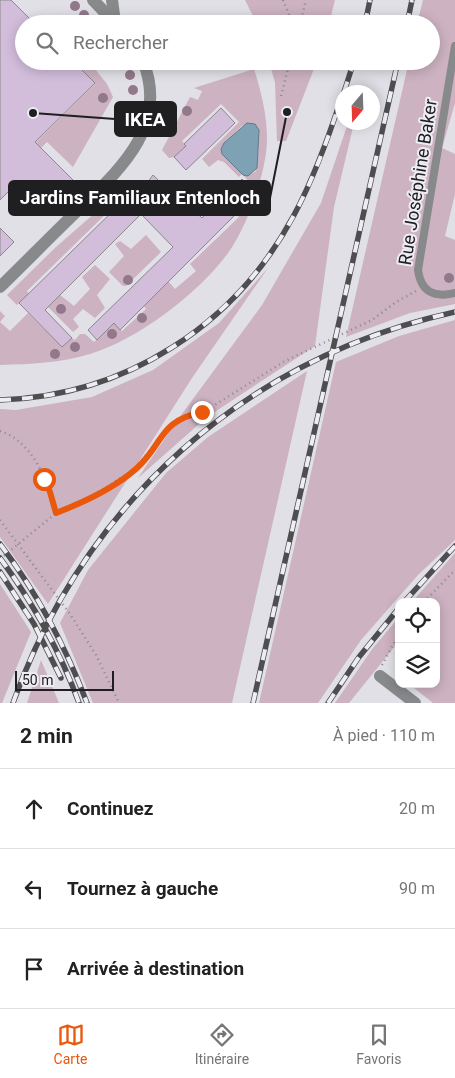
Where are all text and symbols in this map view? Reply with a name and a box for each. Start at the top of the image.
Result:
search box [15,15,440,70]
icon: search [33,29,61,57]
text: Rechercher [73,31,168,54]
north arrow [335,85,380,130]
street label: Rue Joséphine Baker [394,97,441,267]
callout: IKEA [115,102,176,136]
text: IKEA [124,108,166,131]
callout: Jardins Familiaux Entenloch [9,181,270,215]
text: Jardins Familiaux Entenloch [20,186,260,209]
route end [191,401,214,424]
route start [33,468,56,491]
map controls [395,598,440,688]
button: locate [395,598,440,643]
button: layers [395,643,440,688]
scale bar [15,668,114,691]
text: 50 m [22,672,54,688]
text: 2 min [20,724,73,748]
text: À pied · 110 m [333,726,435,745]
icon: ahead [20,795,48,823]
text: Continuez [67,797,153,820]
text: 20 m [399,799,435,818]
icon: left [20,875,48,903]
text: Tournez à gauche [67,877,218,900]
text: 90 m [399,879,435,898]
icon: arrive [20,955,48,983]
text: Arrivée à destination [67,957,244,980]
tab: Carte [54,1021,87,1067]
tab: Itinéraire [195,1021,249,1067]
tab: Favoris [356,1021,401,1067]

